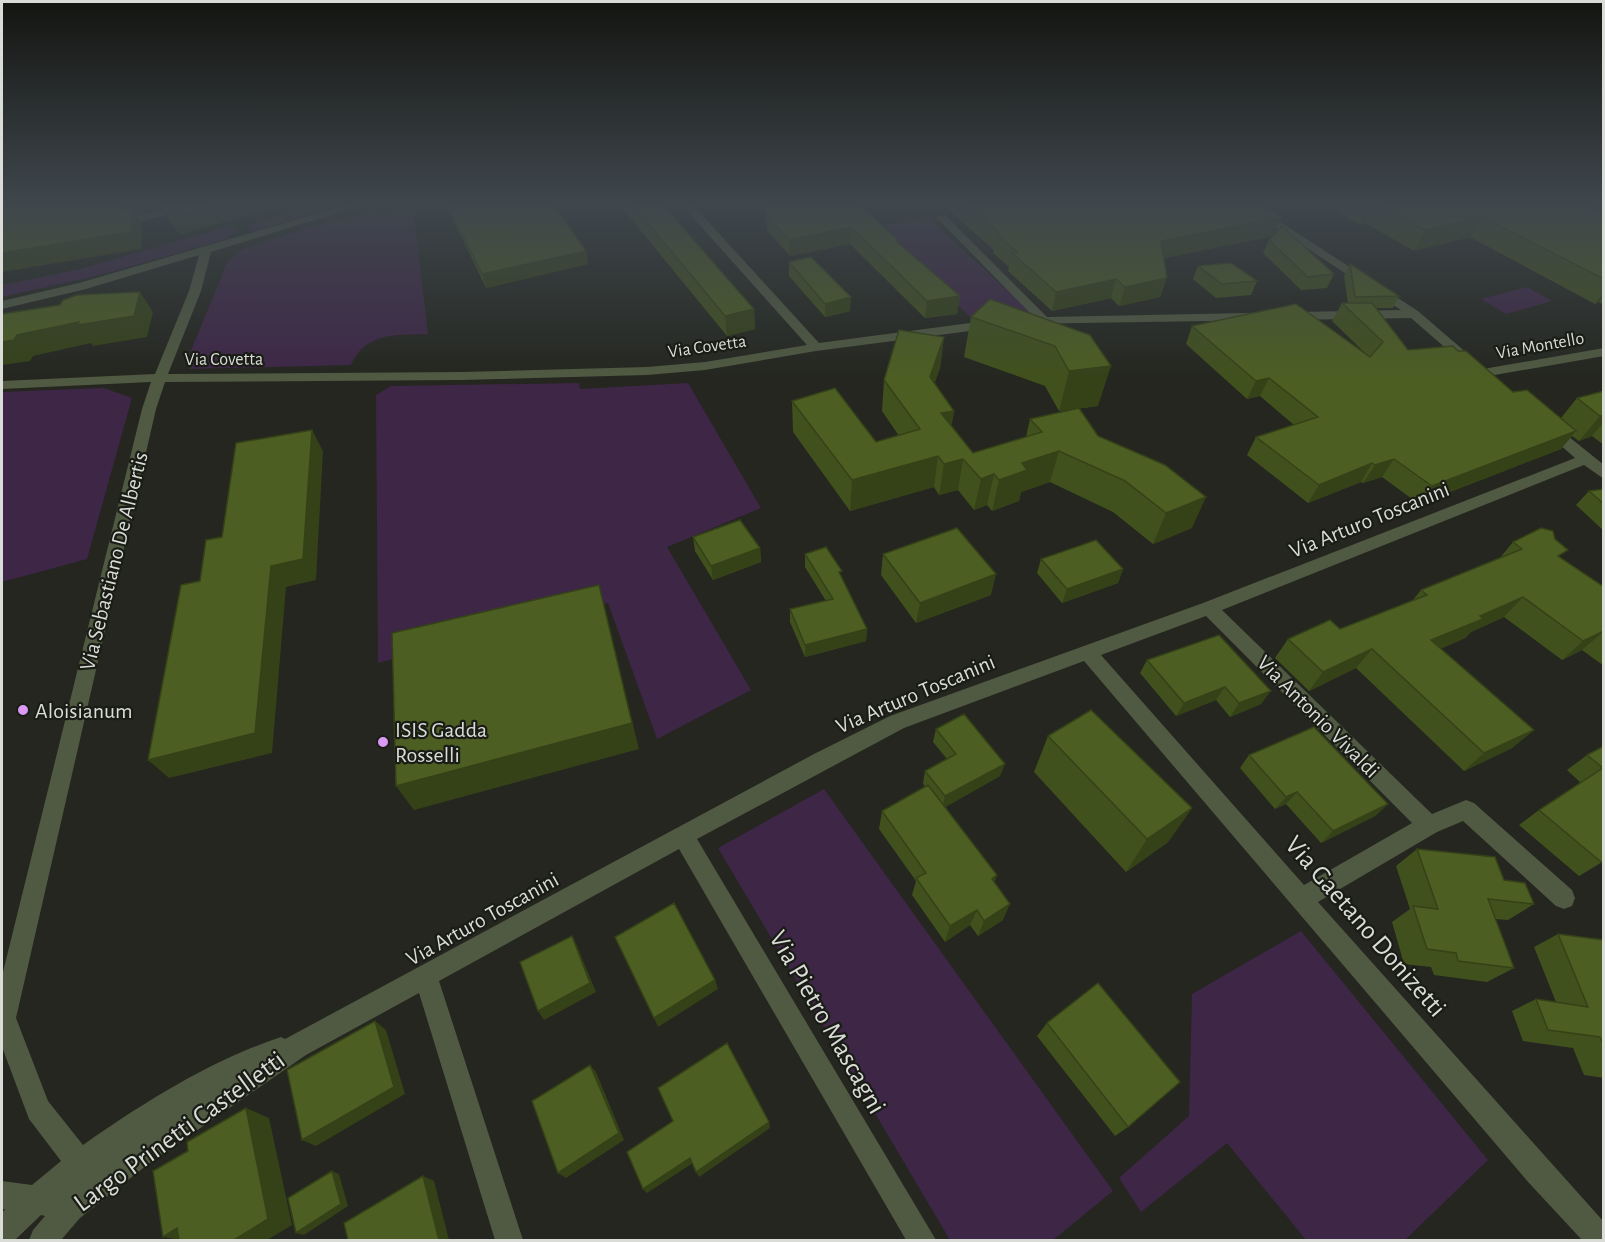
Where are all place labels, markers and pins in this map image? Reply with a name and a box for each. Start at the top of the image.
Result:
place label: Aloisianum [35,700,133,722]
marker: Aloisianum [16,703,30,717]
place label: ISIS Gadda Rosselli [395,719,487,766]
marker: ISIS Gadda Rosselli [376,735,390,749]

